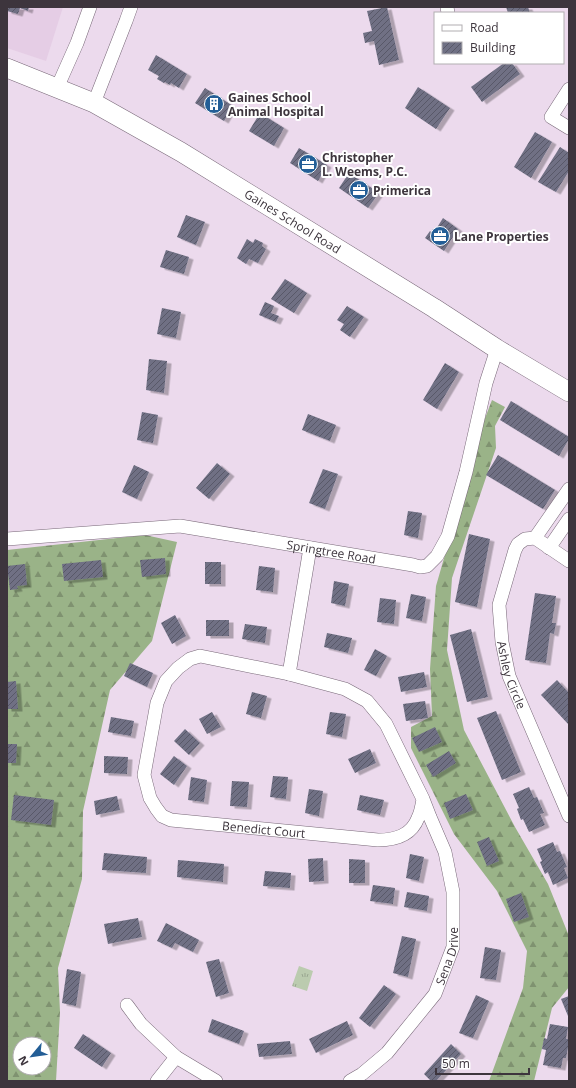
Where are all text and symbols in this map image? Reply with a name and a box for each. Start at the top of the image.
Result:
legend [434,12,564,64]
text: Road [470,19,499,36]
text: Building [470,39,516,56]
place label: Gaines School Animal Hospital [228,89,324,120]
building icon: Gaines School Animal Hospital [203,93,225,115]
place label: Christopher L. Weems, P.C. [322,149,407,180]
office icon: Christopher L. Weems, P.C. [297,153,319,175]
office icon: Primerica [348,179,370,201]
place label: Primerica [373,182,431,199]
street label: Gaines School Road [241,185,344,257]
office icon: Lane Properties [429,225,451,247]
place label: Lane Properties [454,228,549,245]
street label: Springtree Road [286,536,377,567]
street label: Ashley Circle [493,639,531,712]
street label: Benedict Court [221,816,306,841]
street label: Sena Drive [431,927,462,987]
north arrow [12,1036,52,1076]
scale bar [436,1050,529,1076]
text: N [14,1054,32,1069]
text: 50 m [442,1055,470,1072]

